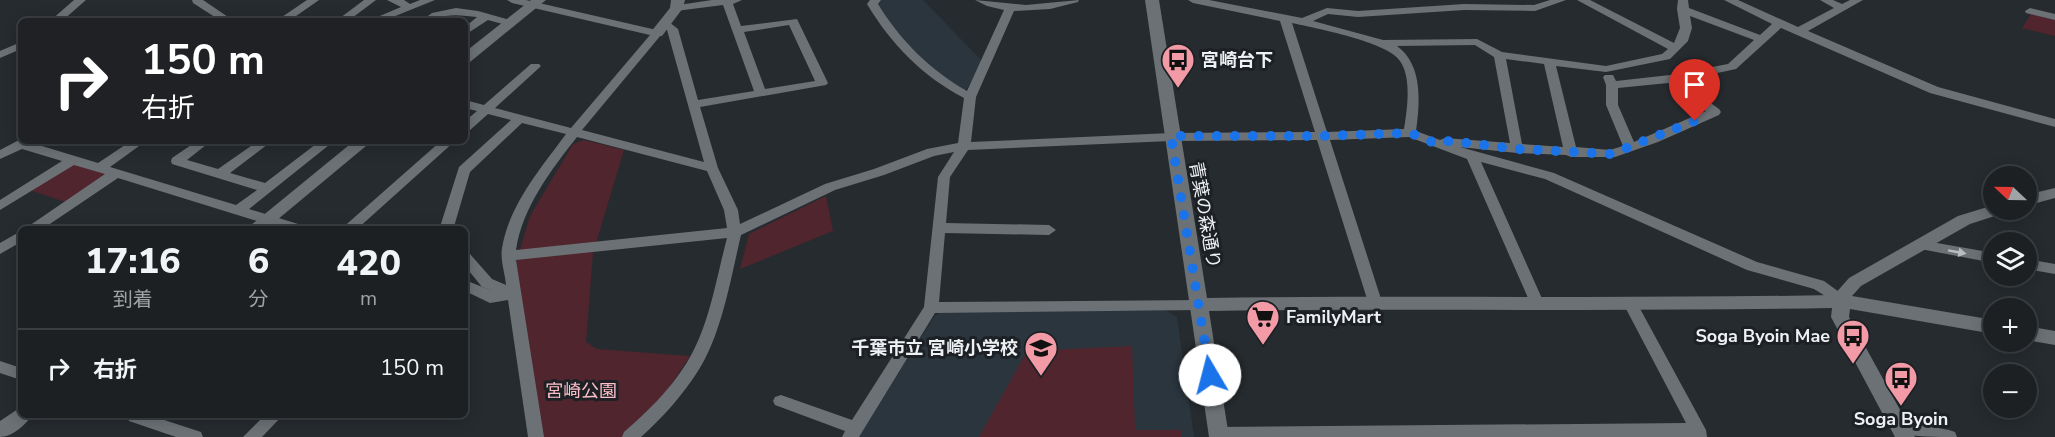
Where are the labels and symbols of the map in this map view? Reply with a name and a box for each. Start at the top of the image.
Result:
bus stop icon: 宮崎台下 [1160,42,1196,89]
place label: 宮崎台下 [1201,48,1273,72]
pin [1669,59,1720,121]
street label: 青葉の森通り [1184,160,1226,270]
north arrow [1983,166,2037,220]
one-way arrow [1947,248,1966,257]
supermarket icon: FamilyMart [1245,299,1281,346]
place label: FamilyMart [1286,305,1381,329]
bus stop icon: Soga Byoin Mae [1835,318,1871,365]
place label: Soga Byoin Mae [1695,324,1830,348]
school or university icon: 千葉市立 宮崎小学校 [1023,330,1059,377]
place label: 千葉市立 宮崎小学校 [851,336,1018,360]
position arrow [1178,343,1242,407]
bus stop icon: Soga Byoin [1883,360,1919,407]
park label: 宮崎公園 [545,379,617,403]
place label: Soga Byoin [1854,407,1948,431]

